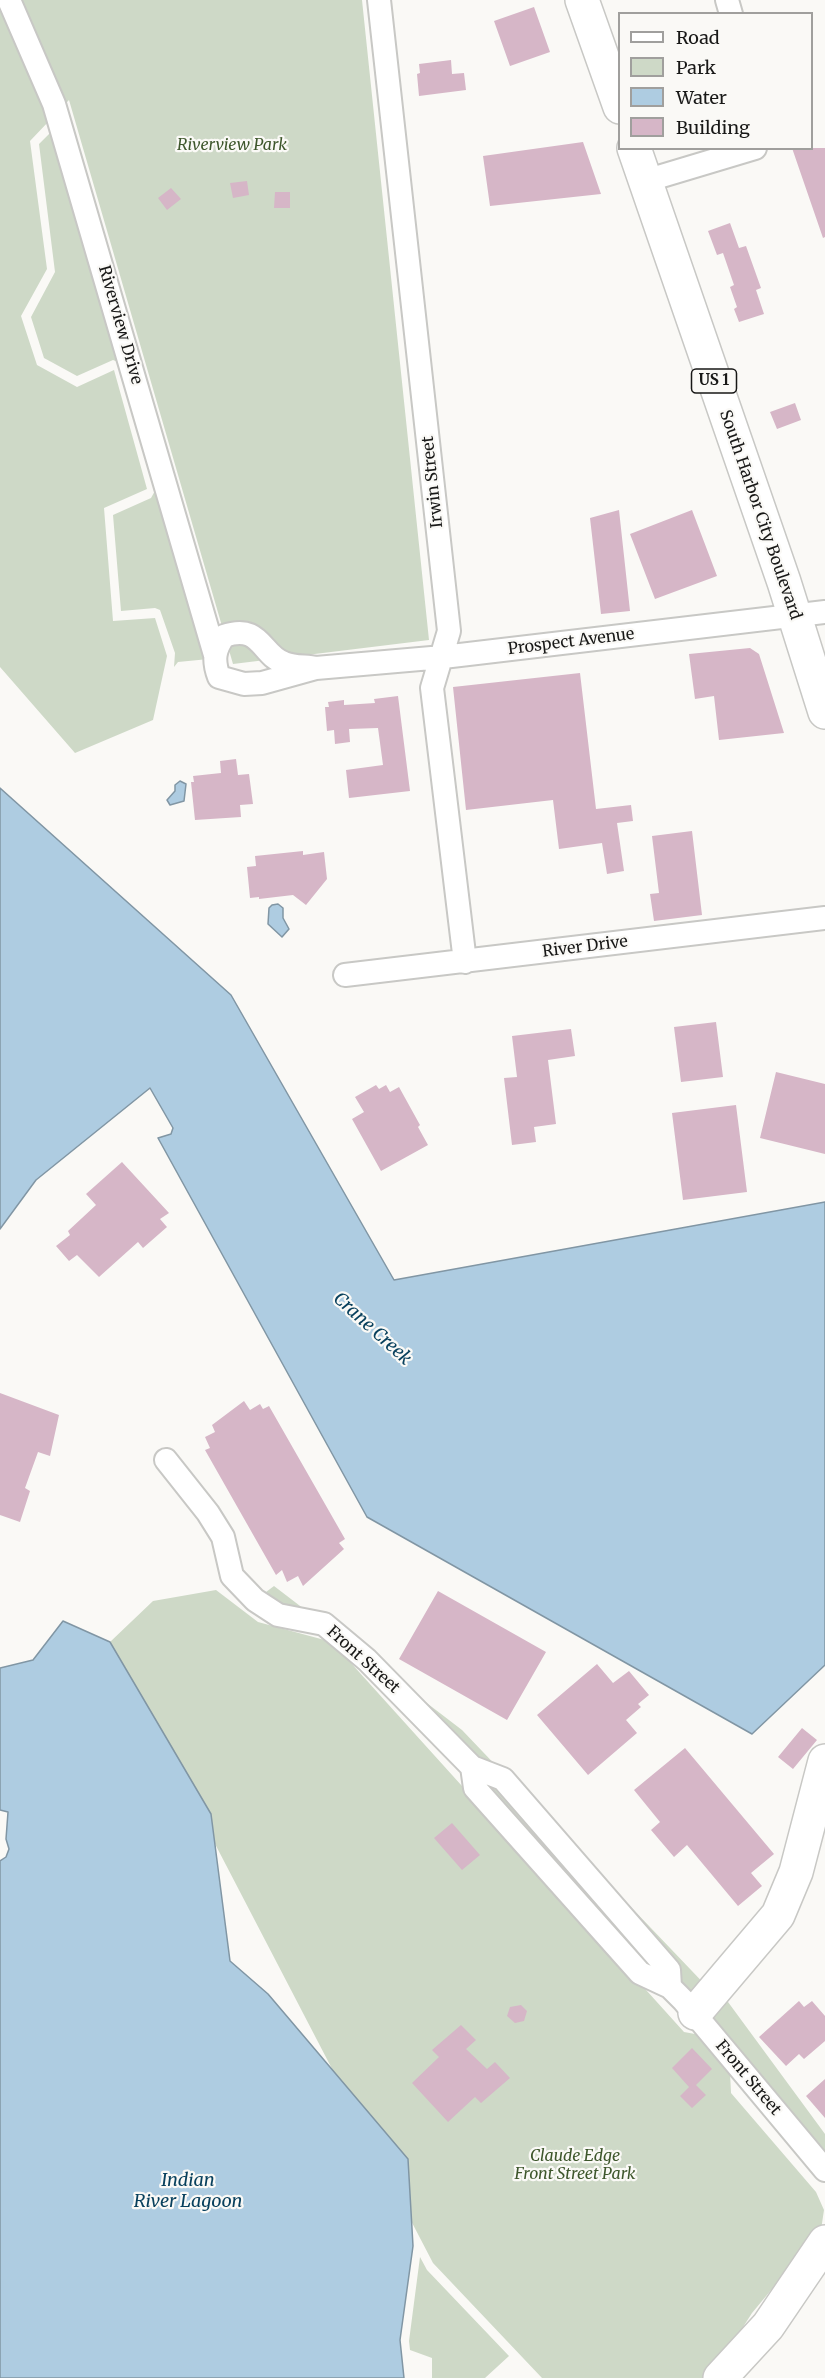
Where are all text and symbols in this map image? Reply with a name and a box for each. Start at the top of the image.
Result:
legend [618,12,813,150]
text: Road [676,26,720,49]
text: Park [676,56,716,79]
text: Water [676,86,727,109]
text: Building [676,116,750,139]
park label: Riverview Park [177,135,287,155]
street label: Riverview Drive [94,263,146,387]
road number: US 1 [692,369,736,393]
street label: South Harbor City Boulevard [715,408,805,622]
street label: Irwin Street [419,435,447,529]
street label: Prospect Avenue [507,625,635,659]
street label: River Drive [541,932,629,962]
water label: Crane Creek [328,1288,416,1370]
street label: Front Street [323,1622,403,1698]
street label: Front Street [711,2037,785,2119]
park label: Claude Edge Front Street Park [514,2146,636,2184]
water label: Indian River Lagoon [134,2170,242,2212]

